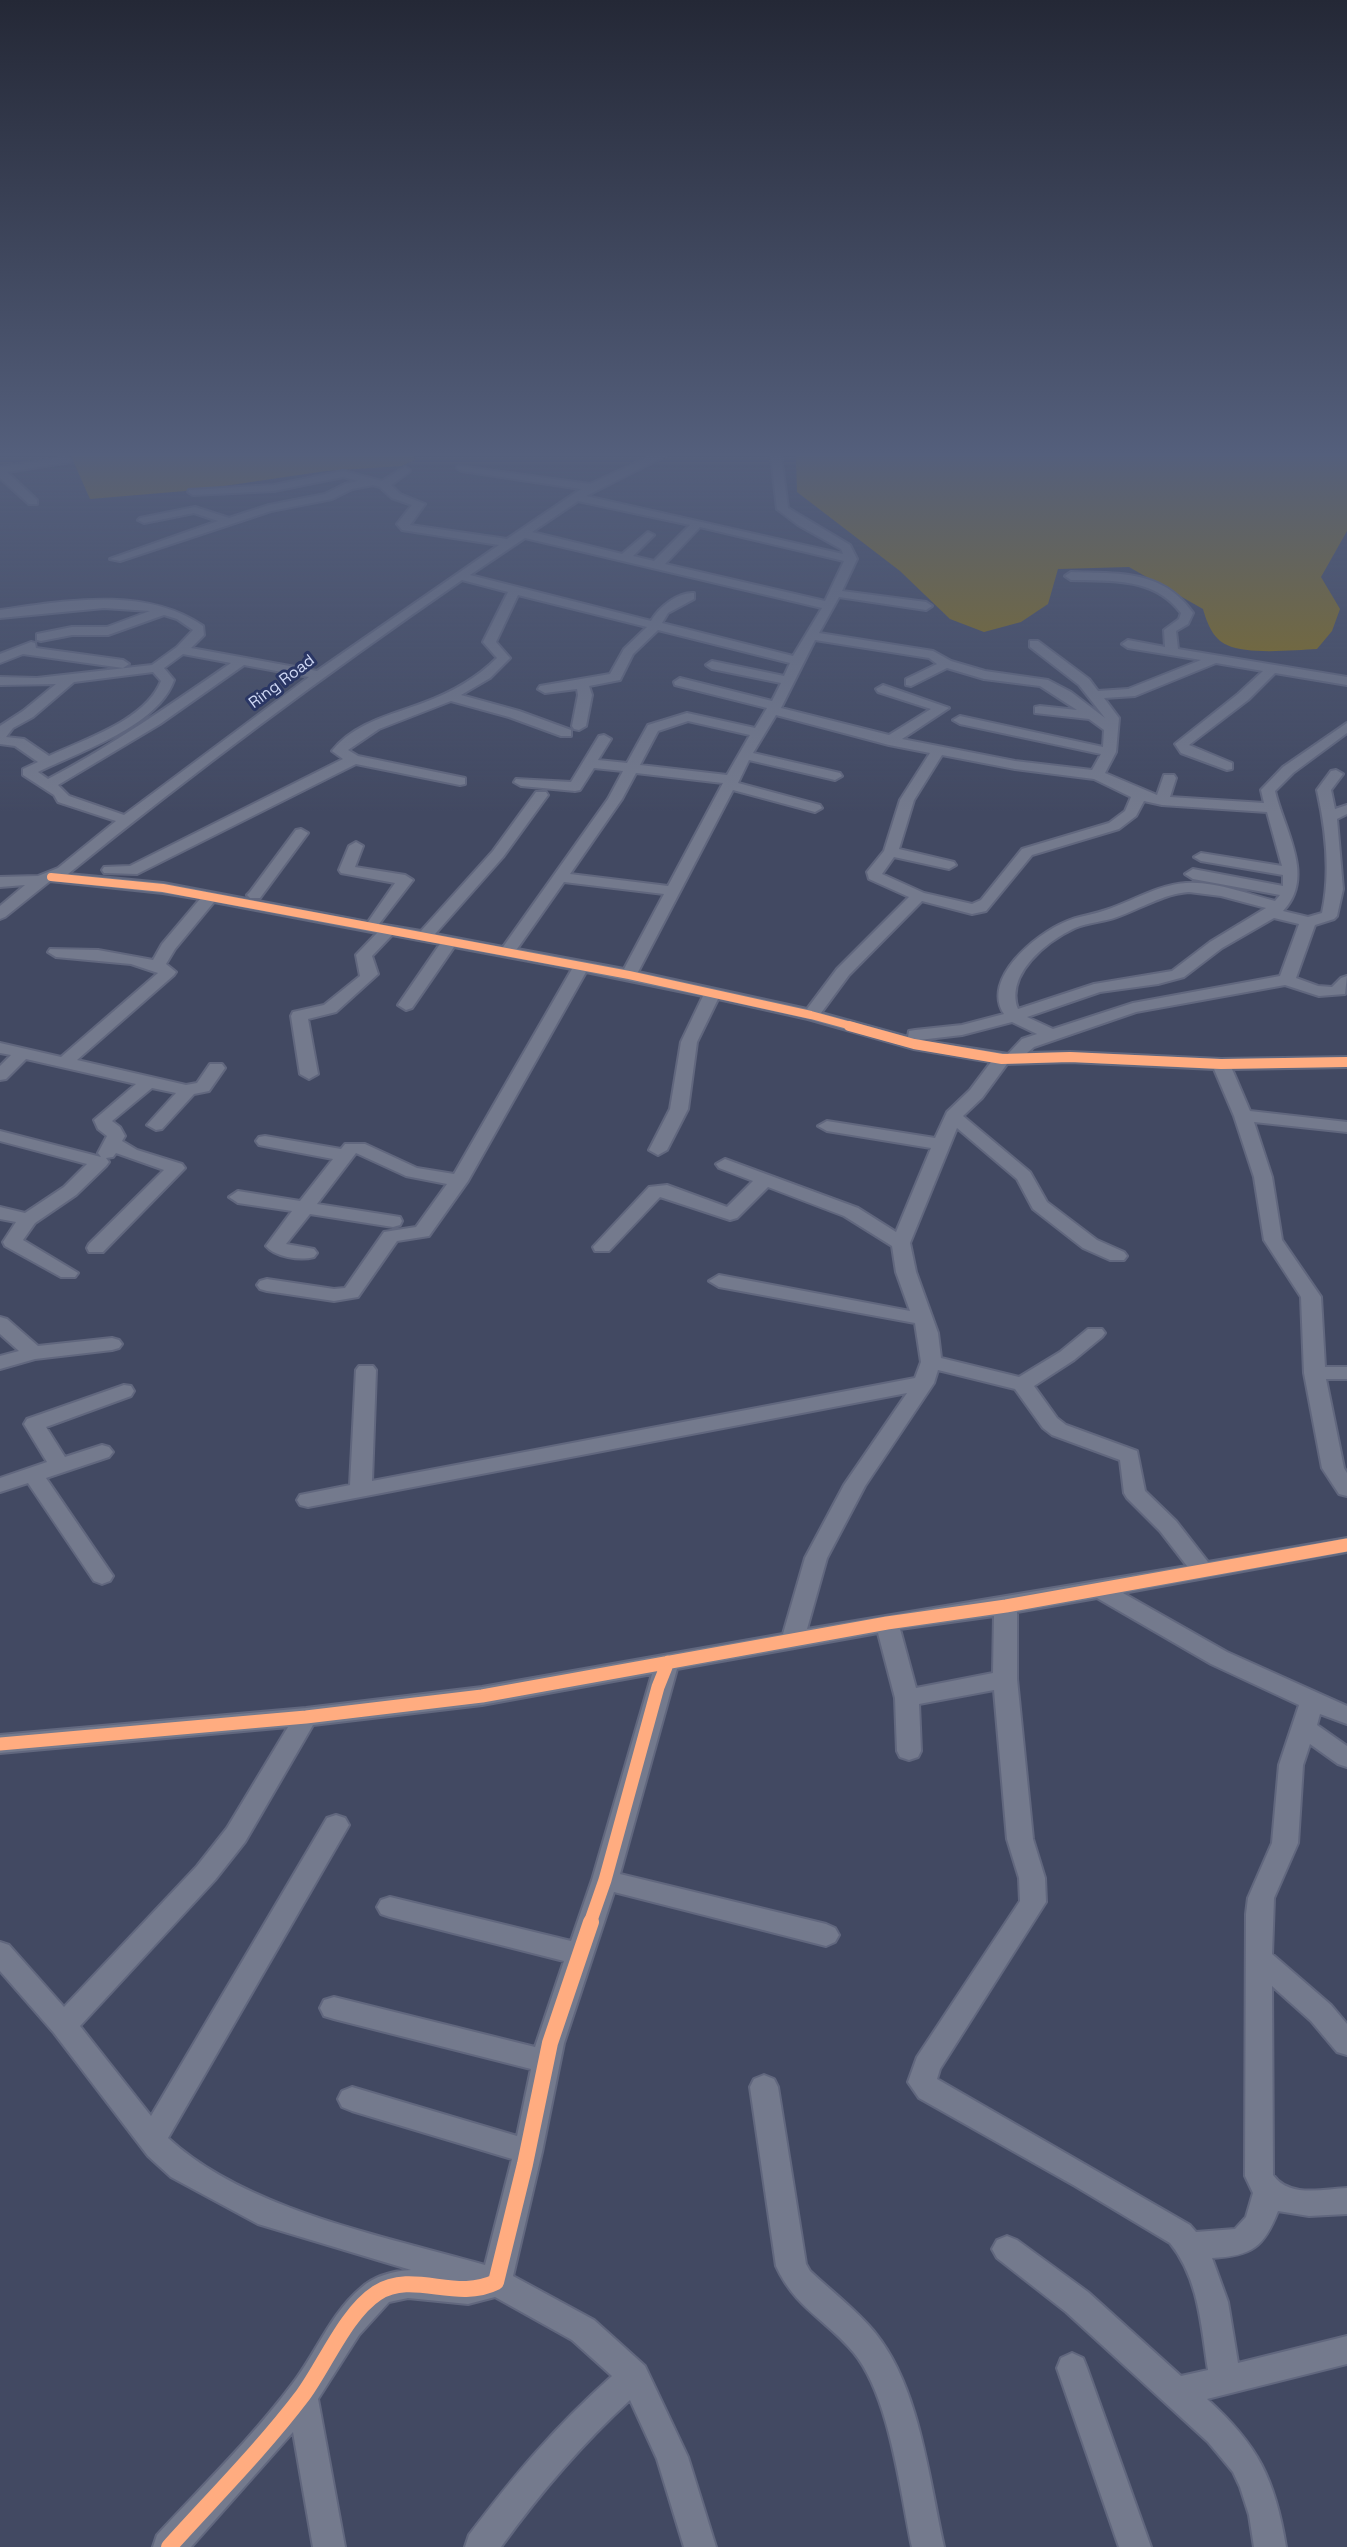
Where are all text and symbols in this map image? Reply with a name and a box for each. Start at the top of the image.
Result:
street label: Ring Road [245,651,319,713]

